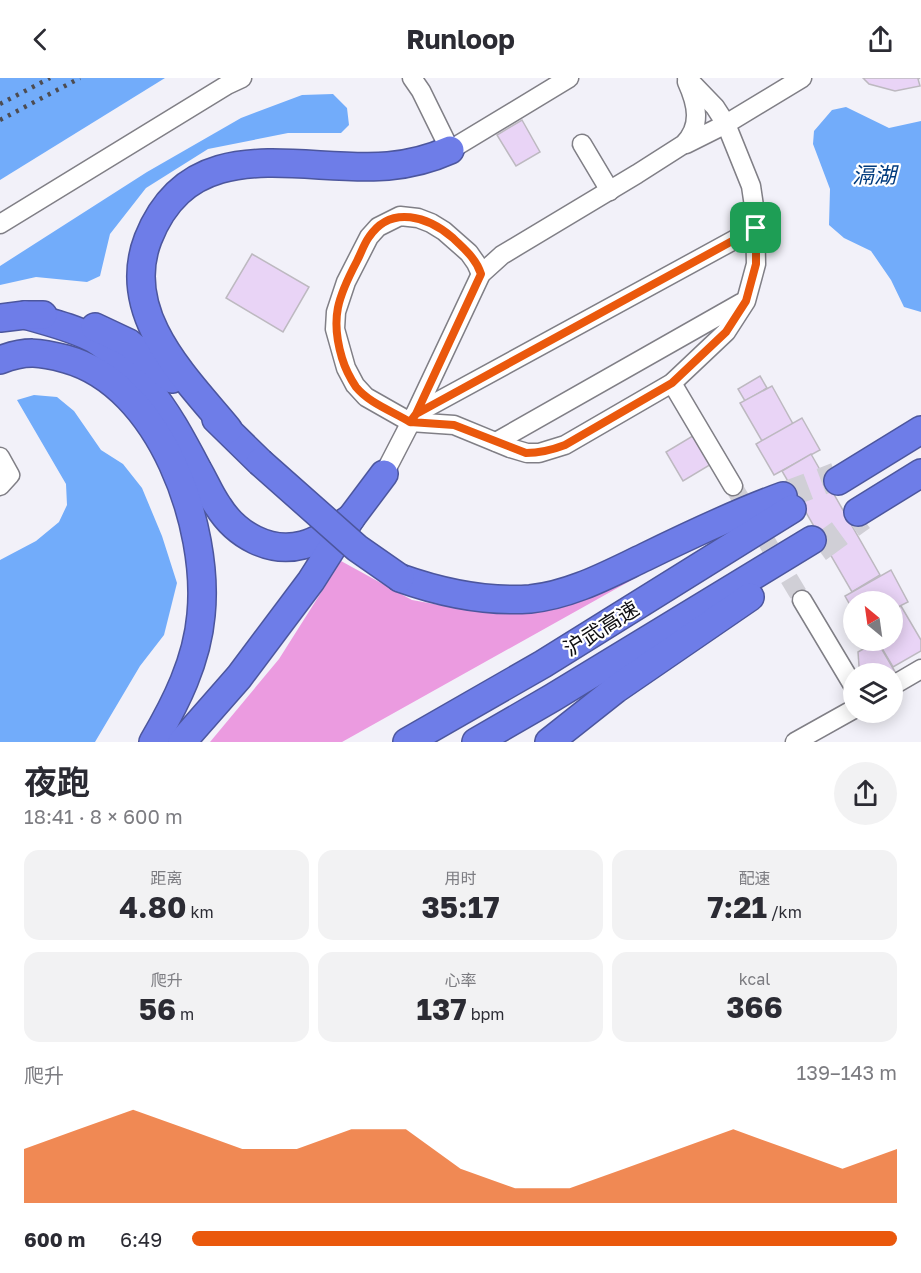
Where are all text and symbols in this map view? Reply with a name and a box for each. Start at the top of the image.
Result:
icon: back [24,23,57,56]
text: Runloop [406,23,515,55]
icon: share [864,23,897,56]
water label: 滆湖 [852,161,899,188]
pin [730,202,781,253]
icon: arrive [739,211,772,244]
north arrow [843,591,903,651]
map controls [843,591,903,723]
street label: 沪武高速 [558,595,644,661]
button: layers [843,663,903,723]
text: 夜跑 [24,762,90,801]
button: share [834,762,897,825]
text: 18:41 · 8 × 600 m [24,804,183,828]
text: 距离 [150,868,183,888]
text: 用时 [444,868,477,888]
text: 配速 [738,868,771,888]
text: 4.80 [119,889,186,925]
text: 35:17 [422,889,500,925]
text: 7:21 [707,889,767,925]
text: km [186,902,214,922]
text: /km [767,902,802,922]
text: kcal [739,969,770,989]
text: 爬升 [150,970,183,990]
text: 心率 [444,970,477,990]
text: 366 [726,989,783,1025]
text: 56 [139,991,176,1027]
text: 137 [417,991,467,1027]
text: m [176,1004,194,1024]
text: bpm [467,1004,504,1024]
text: 139–143 m [797,1060,897,1084]
text: 爬升 [24,1063,64,1087]
text: 600 m [24,1227,85,1251]
text: 6:49 [120,1227,162,1251]

